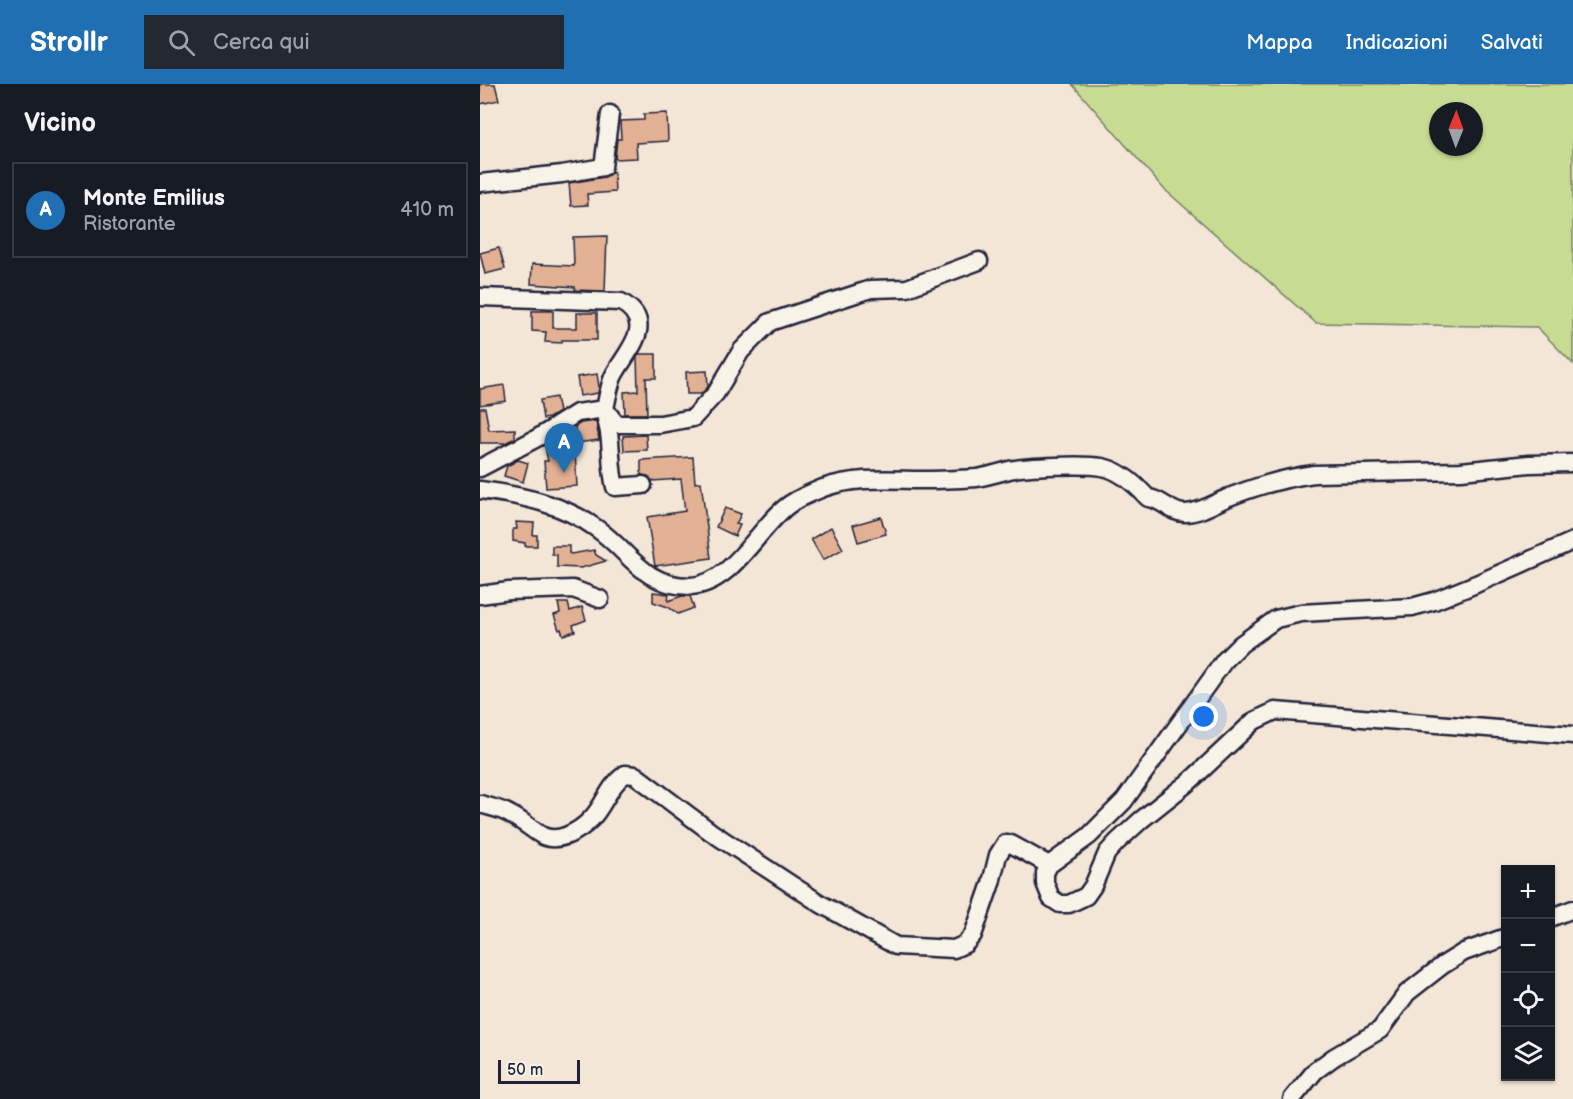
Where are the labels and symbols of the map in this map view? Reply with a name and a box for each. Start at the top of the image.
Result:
north arrow [1429,102,1483,156]
pin: A [544,424,584,473]
your location [1189,702,1218,731]
scale bar [498,1057,580,1084]

